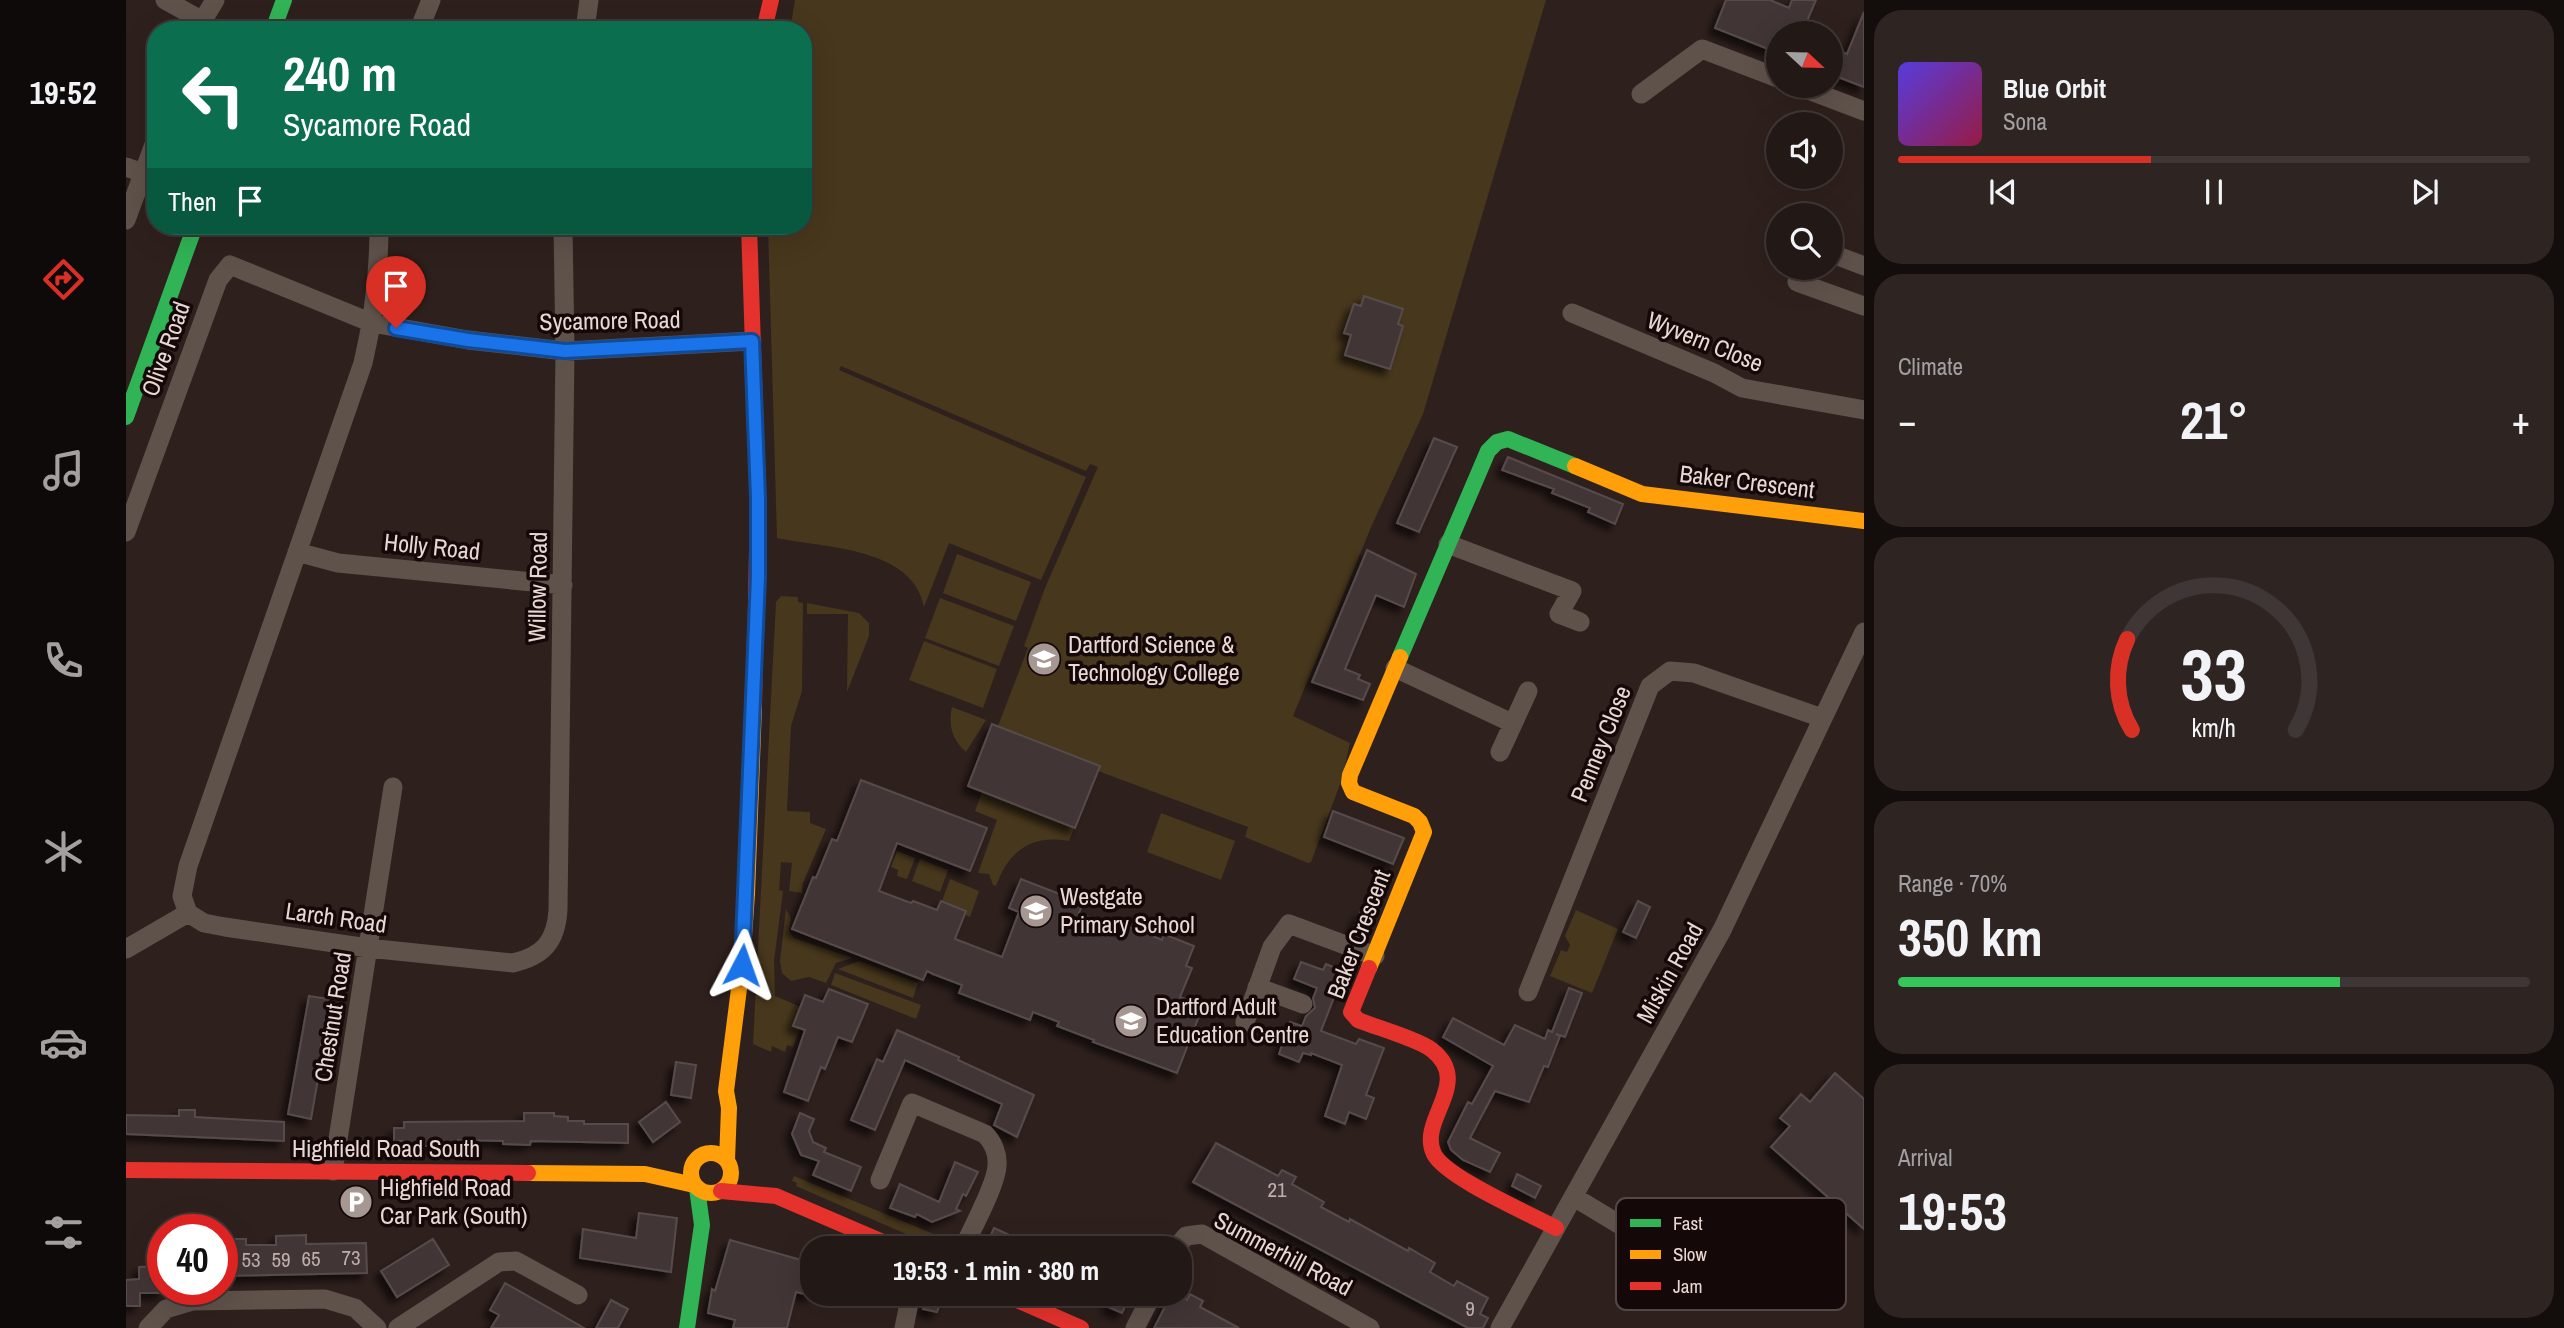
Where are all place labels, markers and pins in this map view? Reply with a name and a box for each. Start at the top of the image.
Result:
pin [366,256,426,328]
place label: Dartford Science & Technology College [1068,628,1240,688]
school or university icon: Dartford Science & Technology College [1025,640,1063,678]
place label: Westgate Primary School [1060,880,1195,940]
school or university icon: Westgate Primary School [1017,892,1055,930]
place label: Dartford Adult Education Centre [1156,990,1309,1050]
school or university icon: Dartford Adult Education Centre [1112,1002,1150,1040]
place label: Highfield Road Car Park (South) [380,1171,528,1231]
parking icon: Highfield Road Car Park (South) [337,1183,375,1221]

